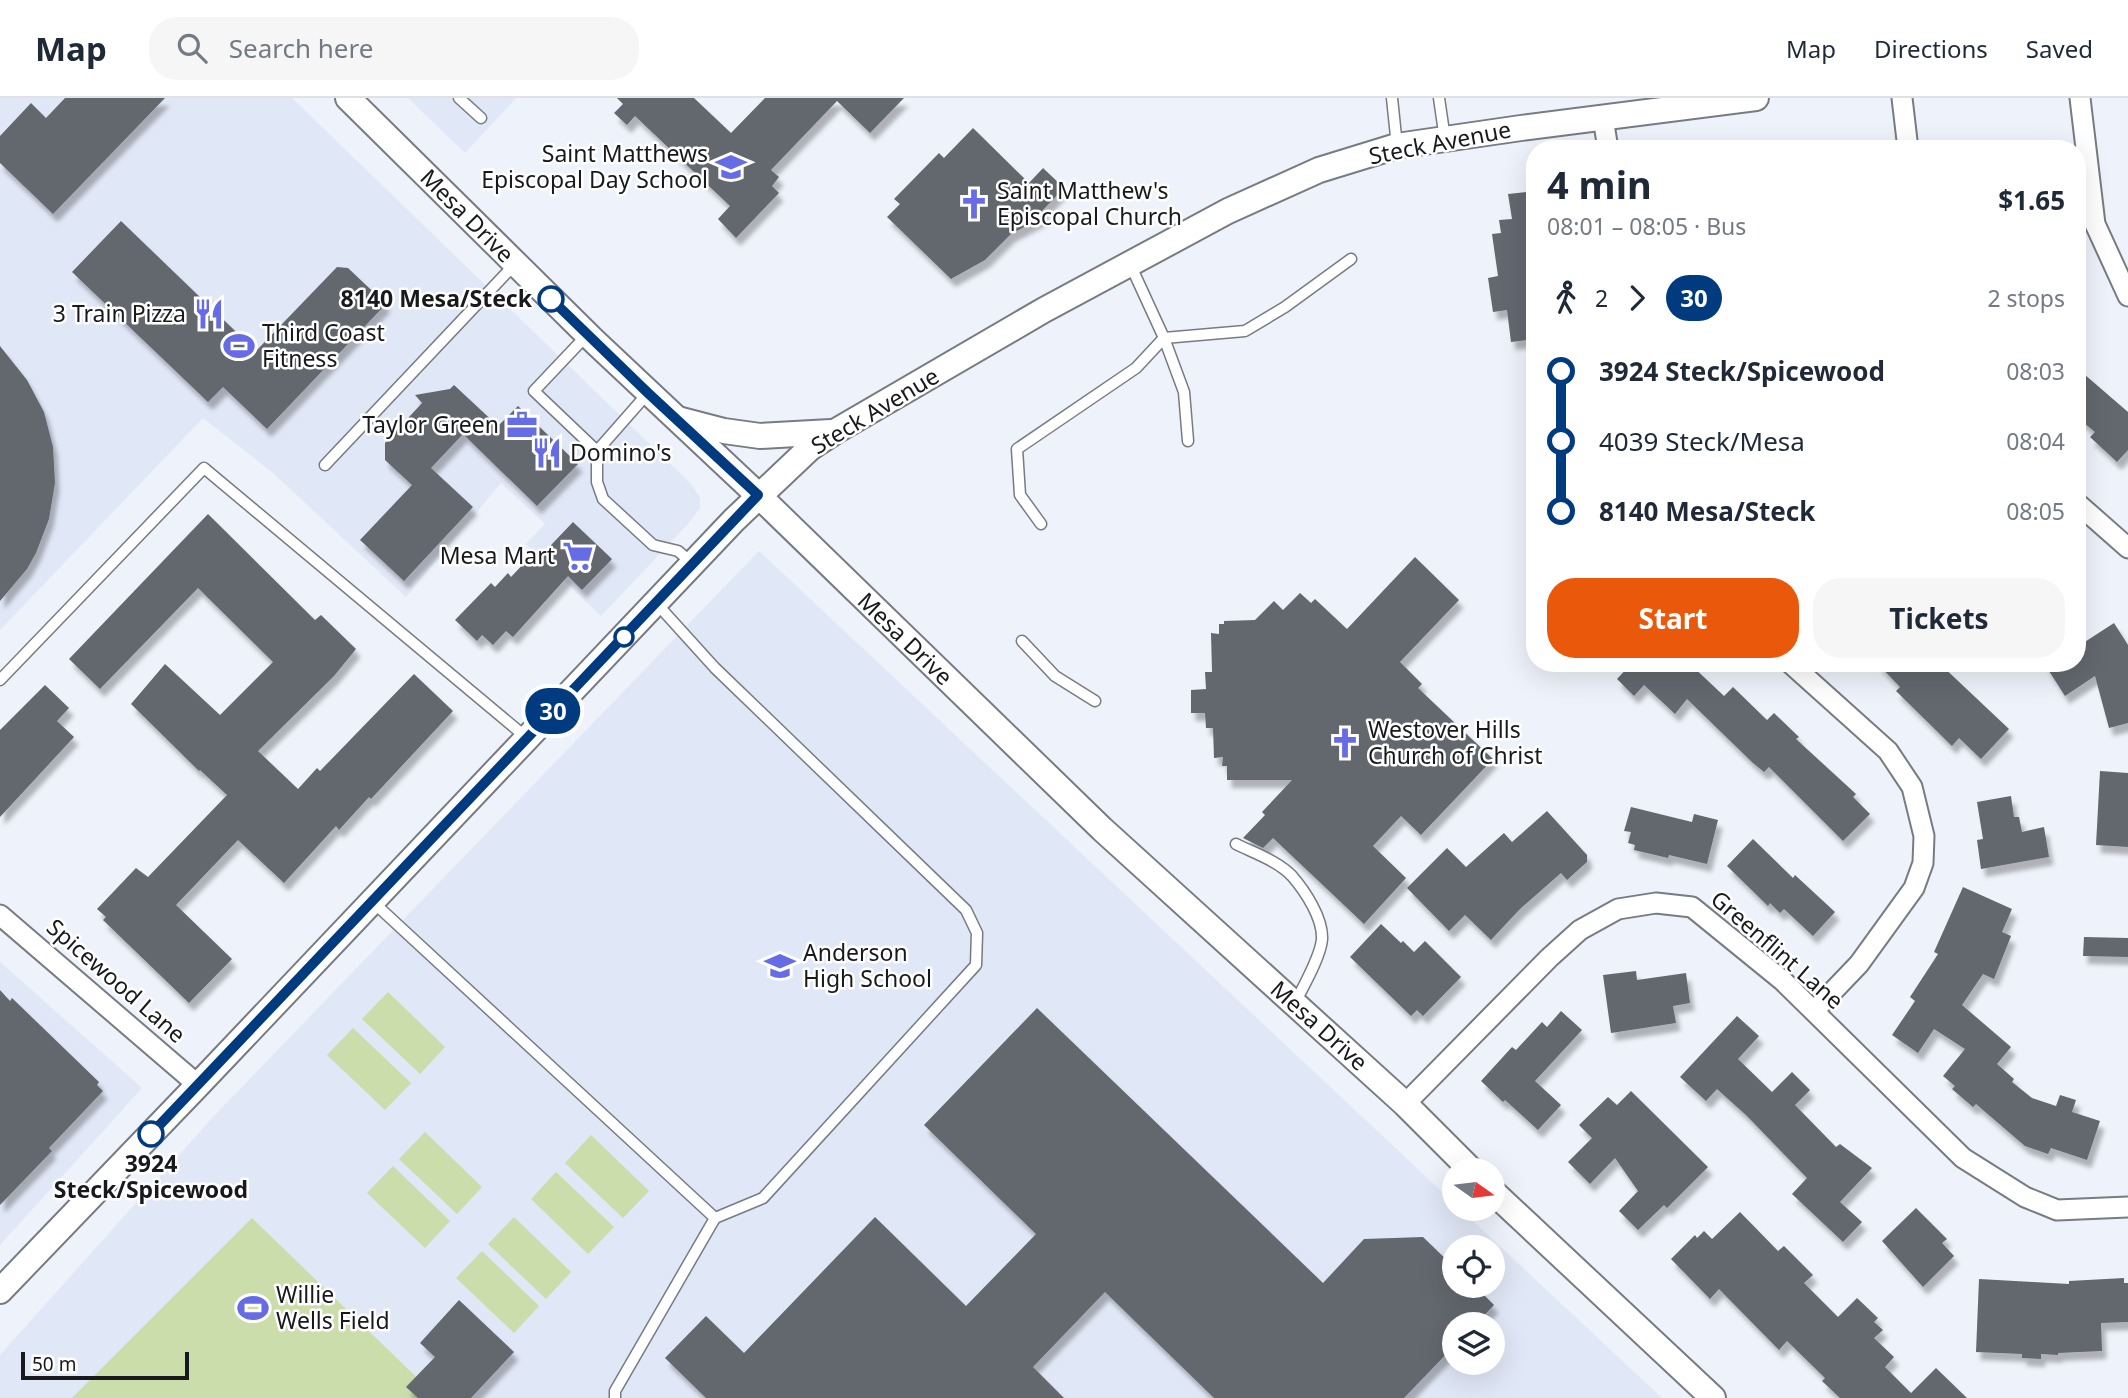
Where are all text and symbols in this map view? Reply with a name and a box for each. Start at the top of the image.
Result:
search box [149,17,639,80]
text: Map [35,26,107,71]
icon: search [173,29,211,67]
text: Search here [229,30,373,66]
text: Map [1786,32,1836,65]
text: Directions [1874,32,1988,65]
text: Saved [2026,32,2093,65]
street label: Steck Avenue [1366,113,1514,171]
place label: Saint Matthews Episcopal Day School [481,137,708,195]
school or university icon: Saint Matthews Episcopal Day School [714,150,748,184]
text: 4 min [1547,158,1652,210]
street label: Mesa Drive [414,161,522,269]
place label: Saint Matthew's Episcopal Church [997,174,1182,232]
text: $1.65 [1998,182,2065,218]
church icon: Saint Matthew's Episcopal Church [957,187,991,221]
text: 08:01 – 08:05 · Bus [1547,210,1746,242]
icon: walk [1547,279,1585,317]
icon: forward [1618,279,1656,317]
text: 30 [1680,281,1708,314]
place label: 8140 Mesa/Steck [341,282,533,314]
text: 2 [1595,282,1608,314]
text: 2 stops [1987,282,2065,314]
marker: 8140 Mesa/Steck [538,286,564,312]
place label: 3 Train Pizza [53,297,186,329]
restaurant icon: 3 Train Pizza [192,297,226,331]
place label: Third Coast Fitness [262,316,385,374]
sports icon: Third Coast Fitness [222,329,256,363]
text: 3924 Steck/Spicewood [1599,353,1885,389]
text: 08:03 [2006,355,2065,387]
street label: Steck Avenue [805,359,944,461]
place label: Taylor Green [362,408,499,440]
office icon: Taylor Green [505,408,539,442]
text: 4039 Steck/Mesa [1599,423,1805,459]
text: 08:04 [2006,425,2065,457]
restaurant icon: Domino's [530,436,564,470]
place label: Domino's [570,436,672,468]
text: 8140 Mesa/Steck [1599,493,1815,529]
text: 08:05 [2006,495,2065,527]
place label: Mesa Mart [440,539,555,571]
supermarket icon: Mesa Mart [561,539,595,573]
button: Start [1547,578,1799,658]
button: Tickets [1813,578,2065,658]
street label: Mesa Drive [851,585,960,692]
unlabelled marker [614,627,634,647]
line badge: 30 [522,688,584,734]
text: 30 [539,694,567,727]
place label: Westover Hills Church of Christ [1368,713,1543,771]
church icon: Westover Hills Church of Christ [1328,726,1362,760]
street label: Greenflint Lane [1704,883,1851,1016]
street label: Spicewood Lane [40,911,193,1050]
place label: Anderson High School [803,936,932,994]
school or university icon: Anderson High School [763,949,797,983]
street label: Mesa Drive [1264,973,1375,1078]
marker: 3924 Steck/Spicewood [138,1121,164,1147]
place label: 3924 Steck/Spicewood [54,1147,248,1205]
north arrow [1442,1158,1505,1222]
map controls [1442,1158,1505,1375]
button: locate [1442,1235,1505,1298]
place label: Willie Wells Field [276,1278,390,1336]
sports icon: Willie Wells Field [236,1291,270,1325]
button: layers [1442,1312,1505,1375]
scale bar [21,1349,189,1381]
text: 50 m [32,1351,76,1377]

